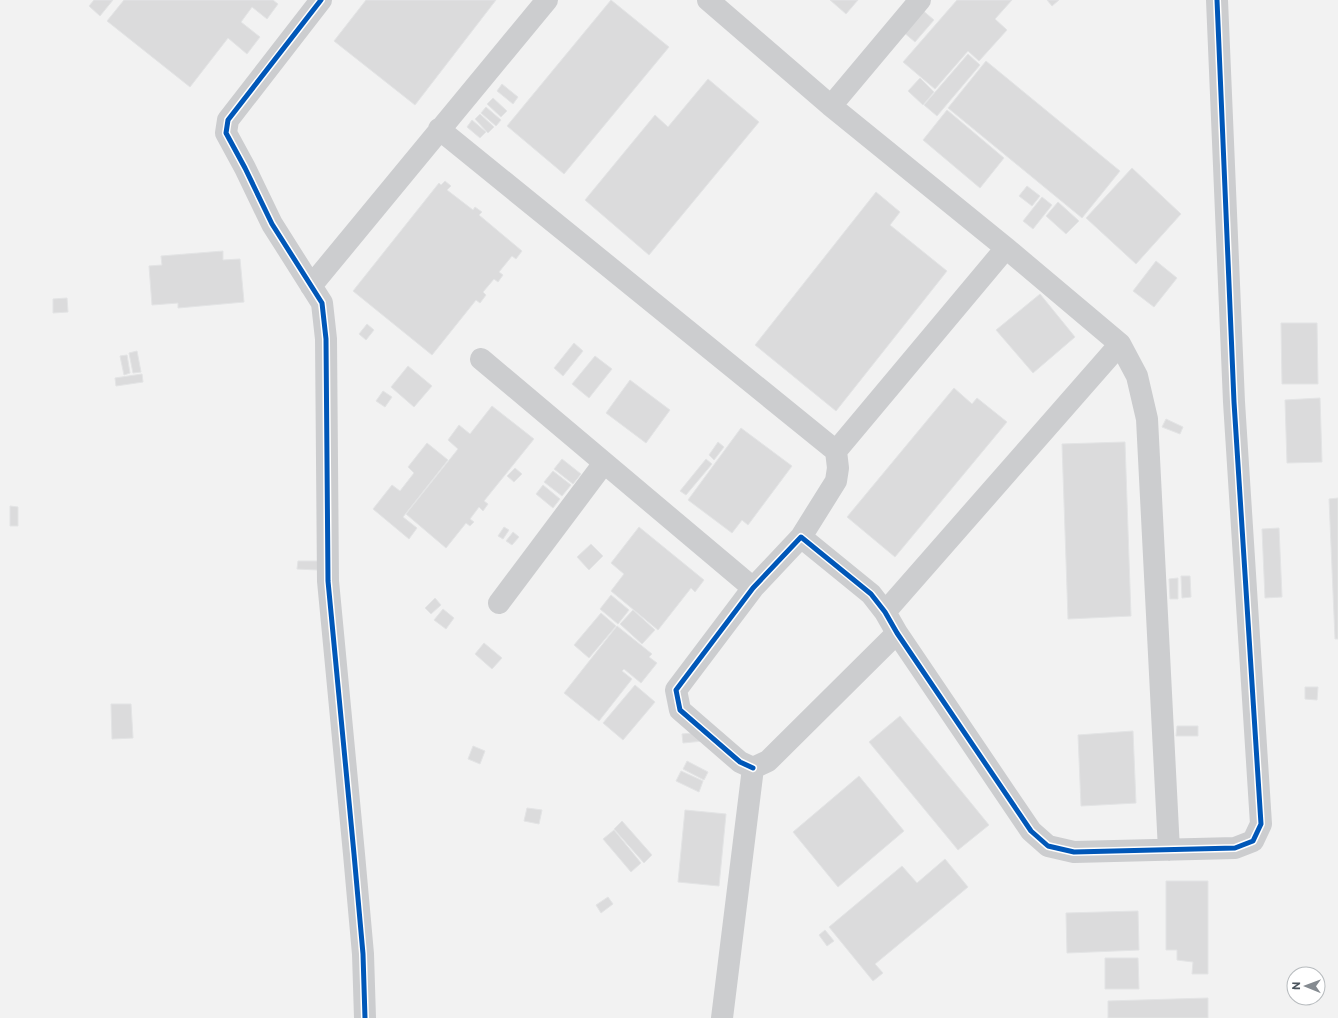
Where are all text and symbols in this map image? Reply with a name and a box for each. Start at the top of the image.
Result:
north arrow [1286,966,1326,1006]
text: N [1289,982,1302,990]

